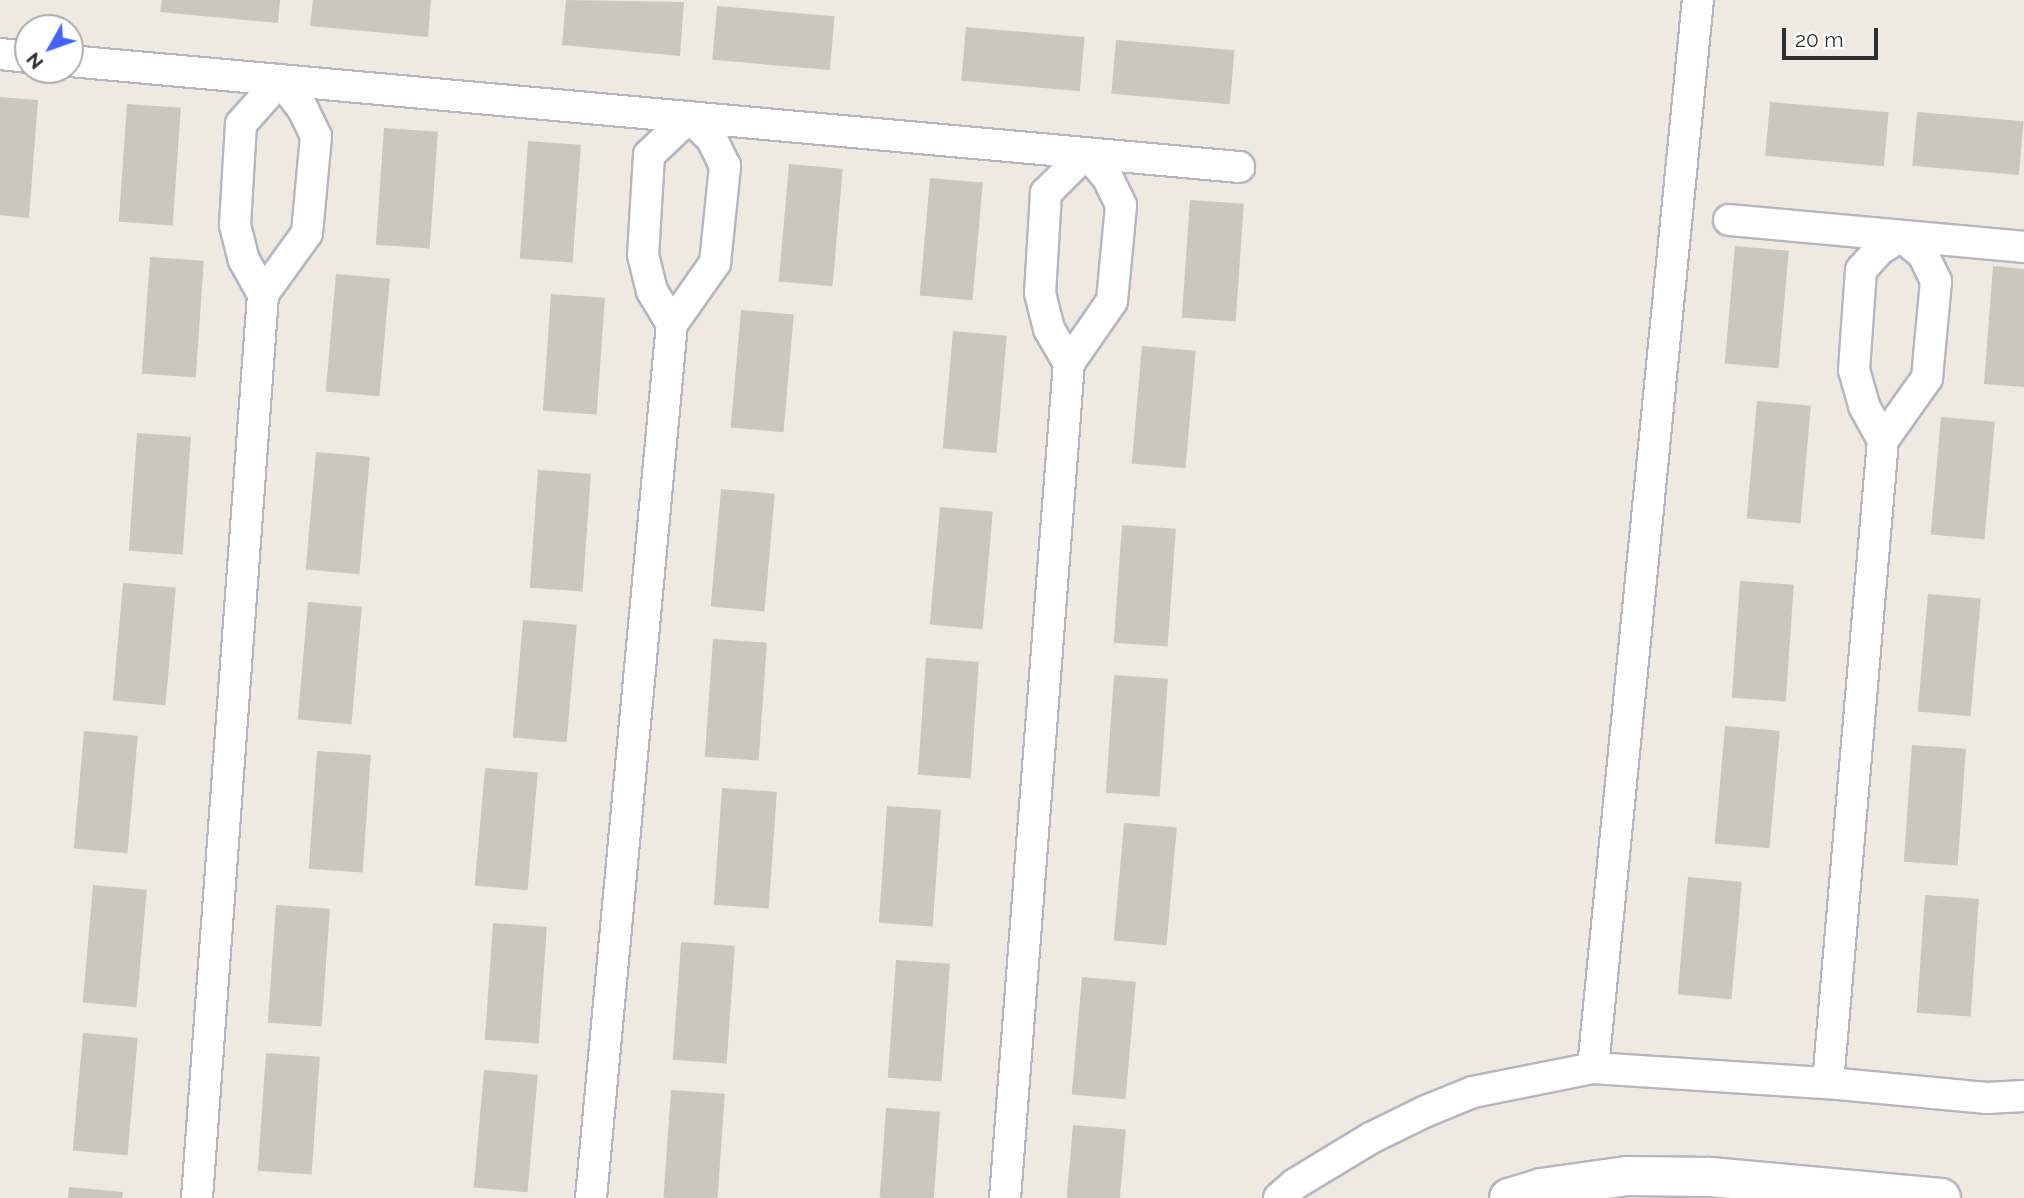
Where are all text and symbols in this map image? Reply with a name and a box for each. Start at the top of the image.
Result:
north arrow [14,14,84,84]
scale bar [1786,14,1882,58]
text: 20 m [1795,27,1843,52]
text: N [21,49,48,74]

